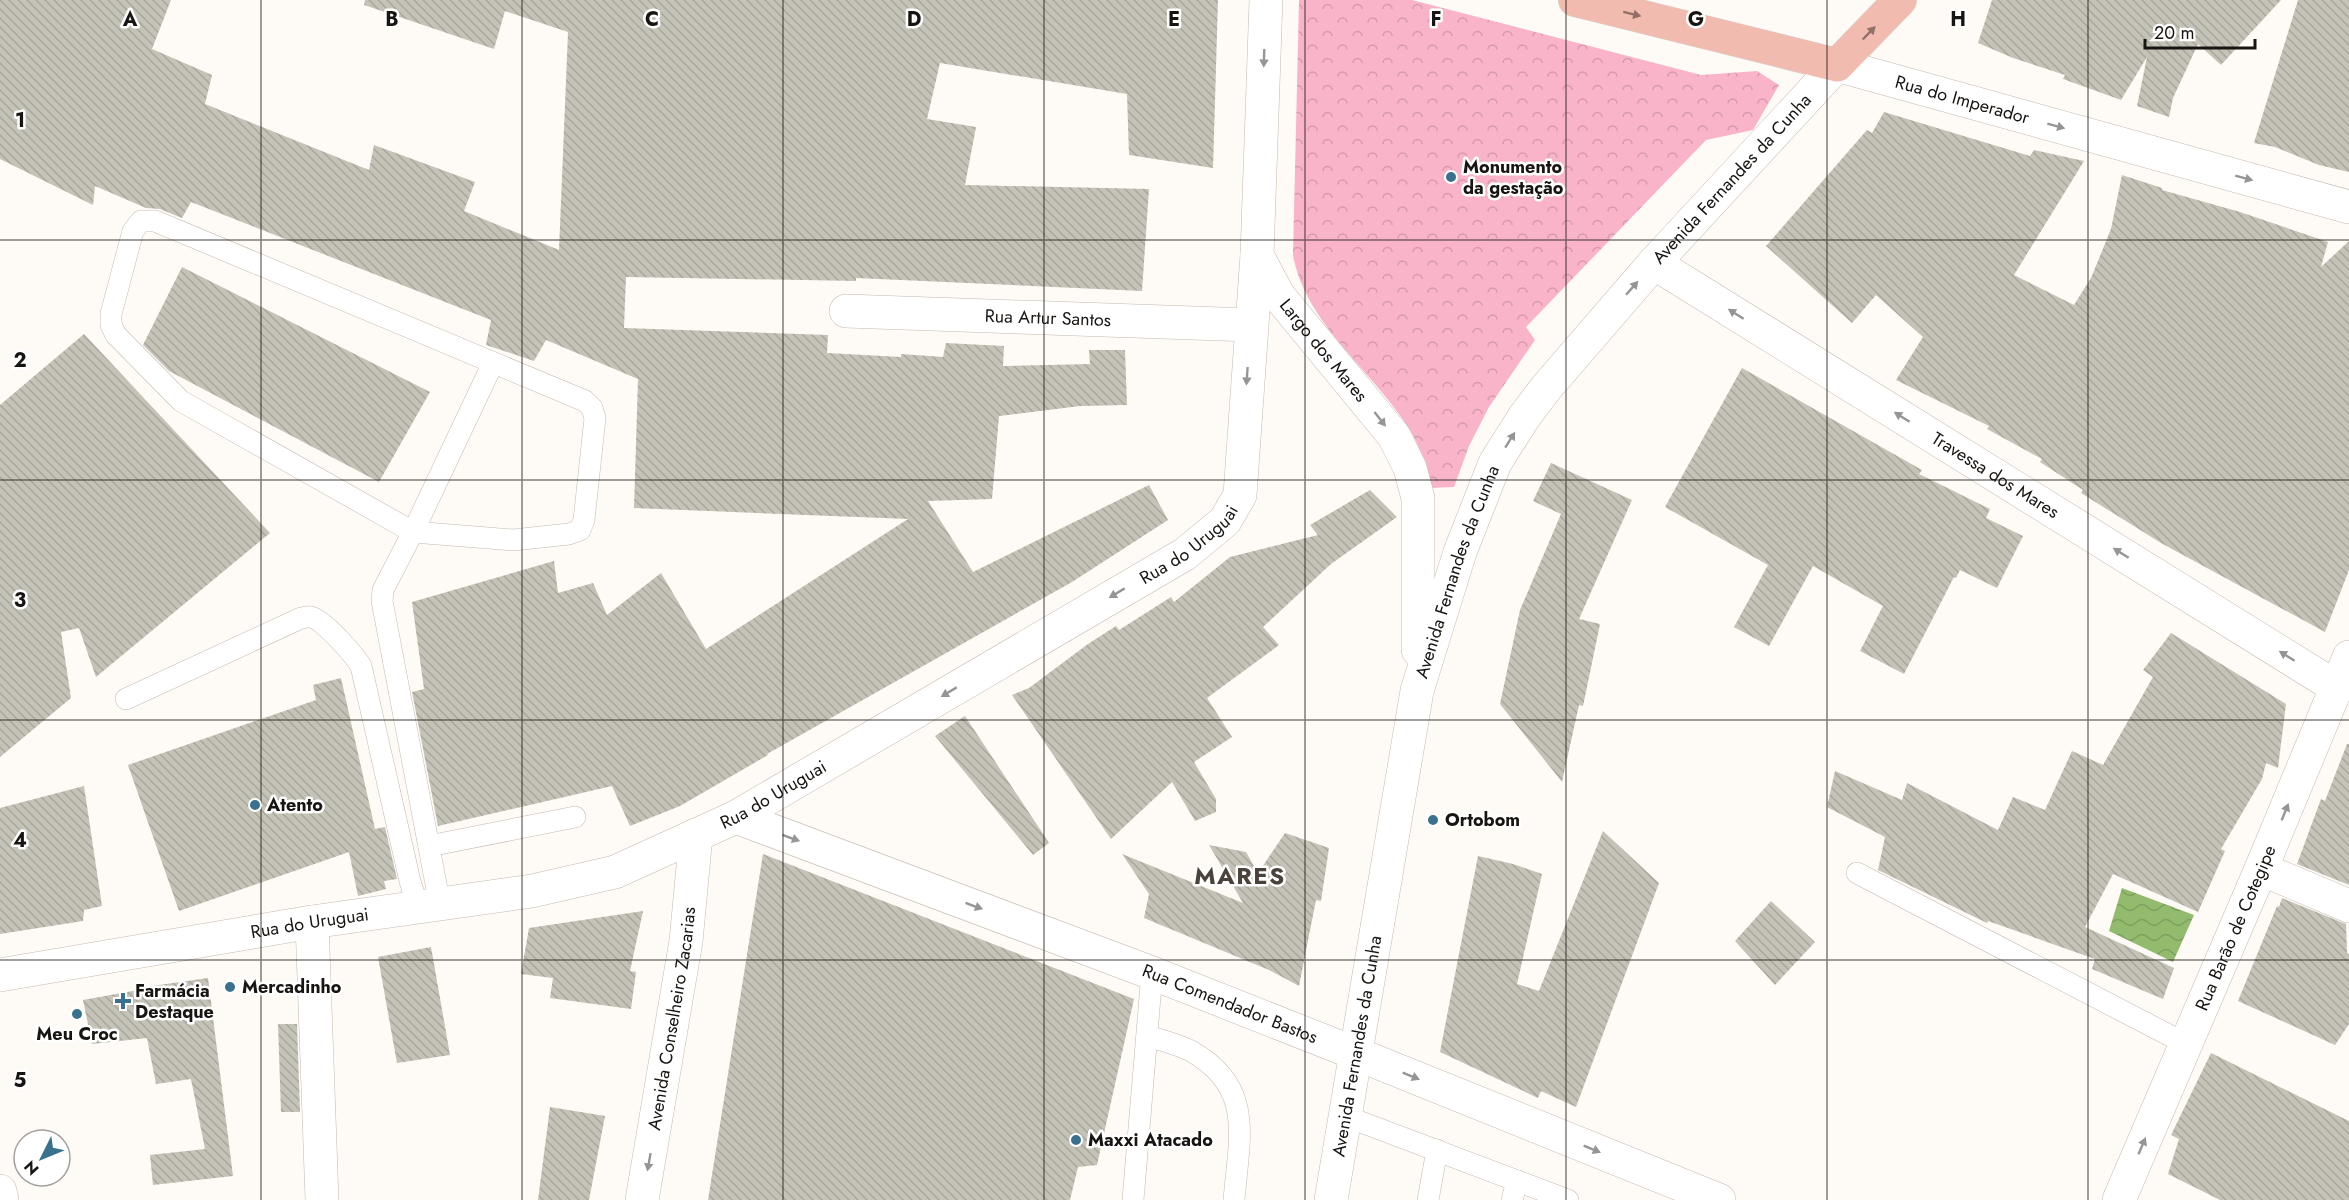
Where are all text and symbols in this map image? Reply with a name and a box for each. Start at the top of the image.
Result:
text: A [122,5,138,34]
text: B [385,5,399,34]
text: C [645,5,659,34]
text: D [907,5,921,34]
text: E [1168,5,1180,34]
text: F [1430,5,1442,34]
text: G [1688,5,1704,34]
text: H [1950,5,1966,34]
one-way arrow [1622,10,1641,20]
scale bar [2145,12,2254,50]
text: 20 m [2154,20,2194,46]
one-way arrow [1861,26,1875,40]
one-way arrow [1259,49,1269,68]
street label: Rua do Imperador [1892,69,2033,131]
street label: Avenida Fernandes da Cunha [1646,88,1817,270]
text: 1 [15,106,25,135]
one-way arrow [2047,122,2065,131]
place label: Monumento da gestação [1463,154,1564,201]
marker: Monumento da gestação [1444,170,1458,184]
one-way arrow [2235,173,2253,183]
one-way arrow [1625,281,1638,296]
street label: Largo dos Mares [1273,293,1374,408]
street label: Rua Artur Santos [984,303,1112,333]
one-way arrow [1728,309,1744,320]
text: 2 [13,346,27,375]
one-way arrow [1243,367,1252,386]
one-way arrow [1374,411,1386,426]
one-way arrow [1894,412,1910,423]
street label: Travessa dos Mares [1927,426,2064,525]
one-way arrow [1504,432,1515,448]
street label: Avenida Fernandes da Cunha [1409,461,1506,682]
street label: Rua do Uruguai [1135,500,1245,591]
one-way arrow [2113,548,2129,559]
text: 3 [14,586,26,615]
one-way arrow [1109,588,1126,598]
one-way arrow [2278,651,2295,662]
one-way arrow [941,687,957,698]
street label: Rua do Uruguai [716,754,831,836]
place label: Atento [266,792,323,818]
marker: Atento [248,798,262,812]
one-way arrow [2280,803,2290,821]
place label: Ortobom [1445,807,1520,833]
marker: Ortobom [1426,813,1440,827]
text: 4 [13,826,27,855]
one-way arrow [782,834,800,843]
street label: Rua Barão de Cotegipe [2189,841,2282,1015]
district label: MARES [1194,858,1286,893]
street label: Rua do Uruguai [249,901,370,945]
one-way arrow [965,902,983,911]
street label: Avenida Conselheiro Zacarias [641,906,702,1132]
street label: Avenida Fernandes da Cunha [1326,934,1388,1159]
street label: Rua Comendador Bastos [1138,957,1321,1050]
place label: Mercadinho [242,974,342,1000]
place label: Farmácia Destaque [135,978,214,1025]
marker: Mercadinho [223,980,237,994]
marker: Farmácia Destaque [116,994,130,1008]
marker: Meu Croc [70,1007,84,1021]
place label: Meu Croc [36,1021,118,1047]
text: 5 [14,1066,27,1095]
one-way arrow [1403,1071,1421,1081]
place label: Maxxi Atacado [1088,1127,1213,1153]
north arrow [12,1128,72,1188]
marker: Maxxi Atacado [1069,1133,1083,1147]
one-way arrow [2138,1138,2147,1155]
one-way arrow [1583,1145,1601,1154]
one-way arrow [644,1153,653,1172]
text: N [19,1155,44,1180]

